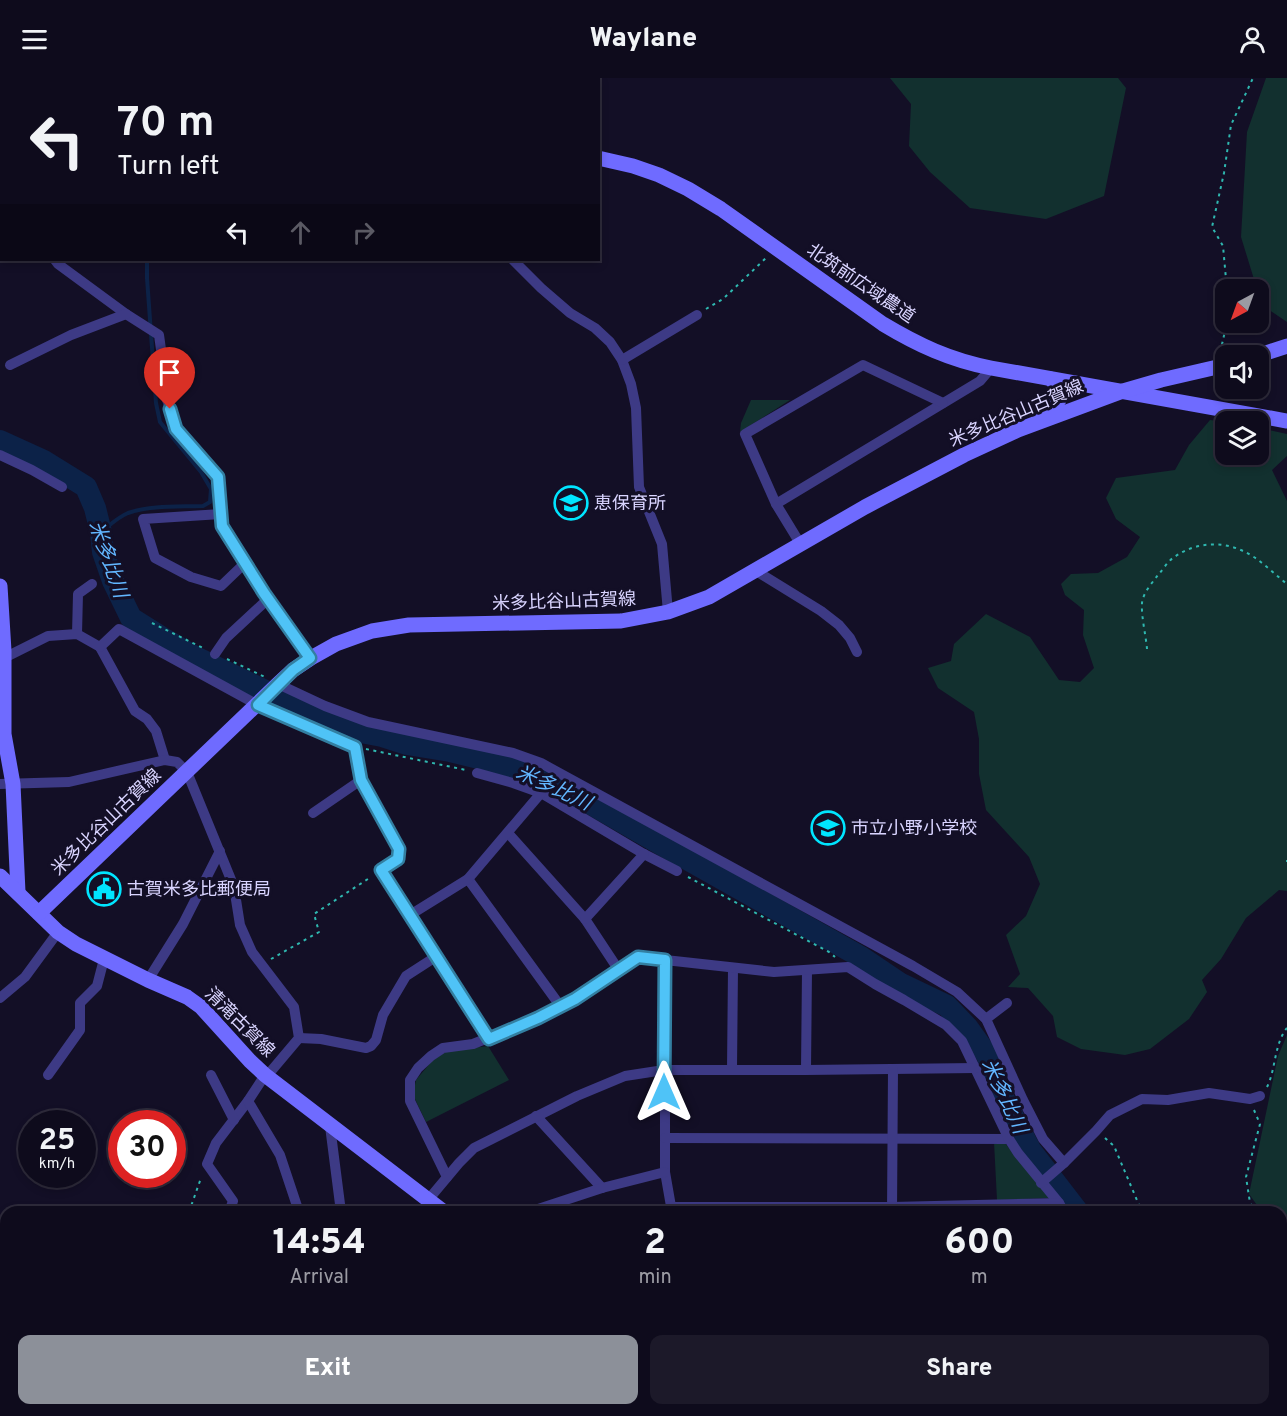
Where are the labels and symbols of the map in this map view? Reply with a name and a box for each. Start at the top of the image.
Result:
street label: 北筑前広域農道 [802,239,919,329]
north arrow [1215,279,1269,333]
pin [144,347,195,409]
street label: 米多比谷山古賀線 [946,376,1087,453]
school or university icon: 恵保育所 [553,485,589,521]
place label: 恵保育所 [594,493,666,516]
water label: 米多比川 [82,518,133,604]
street label: 米多比谷山古賀線 [492,588,636,617]
water label: 米多比川 [511,760,597,818]
street label: 米多比谷山古賀線 [47,765,167,881]
school or university icon: 市立小野小学校 [810,810,846,846]
place label: 市立小野小学校 [851,818,977,841]
public building icon: 古賀米多比郵便局 [86,871,122,907]
place label: 古賀米多比郵便局 [127,879,271,902]
street label: 清滝古賀線 [199,983,279,1063]
water label: 米多比川 [975,1055,1033,1140]
position arrow [632,1060,696,1124]
speed limit sign: 30 [108,1110,186,1188]

